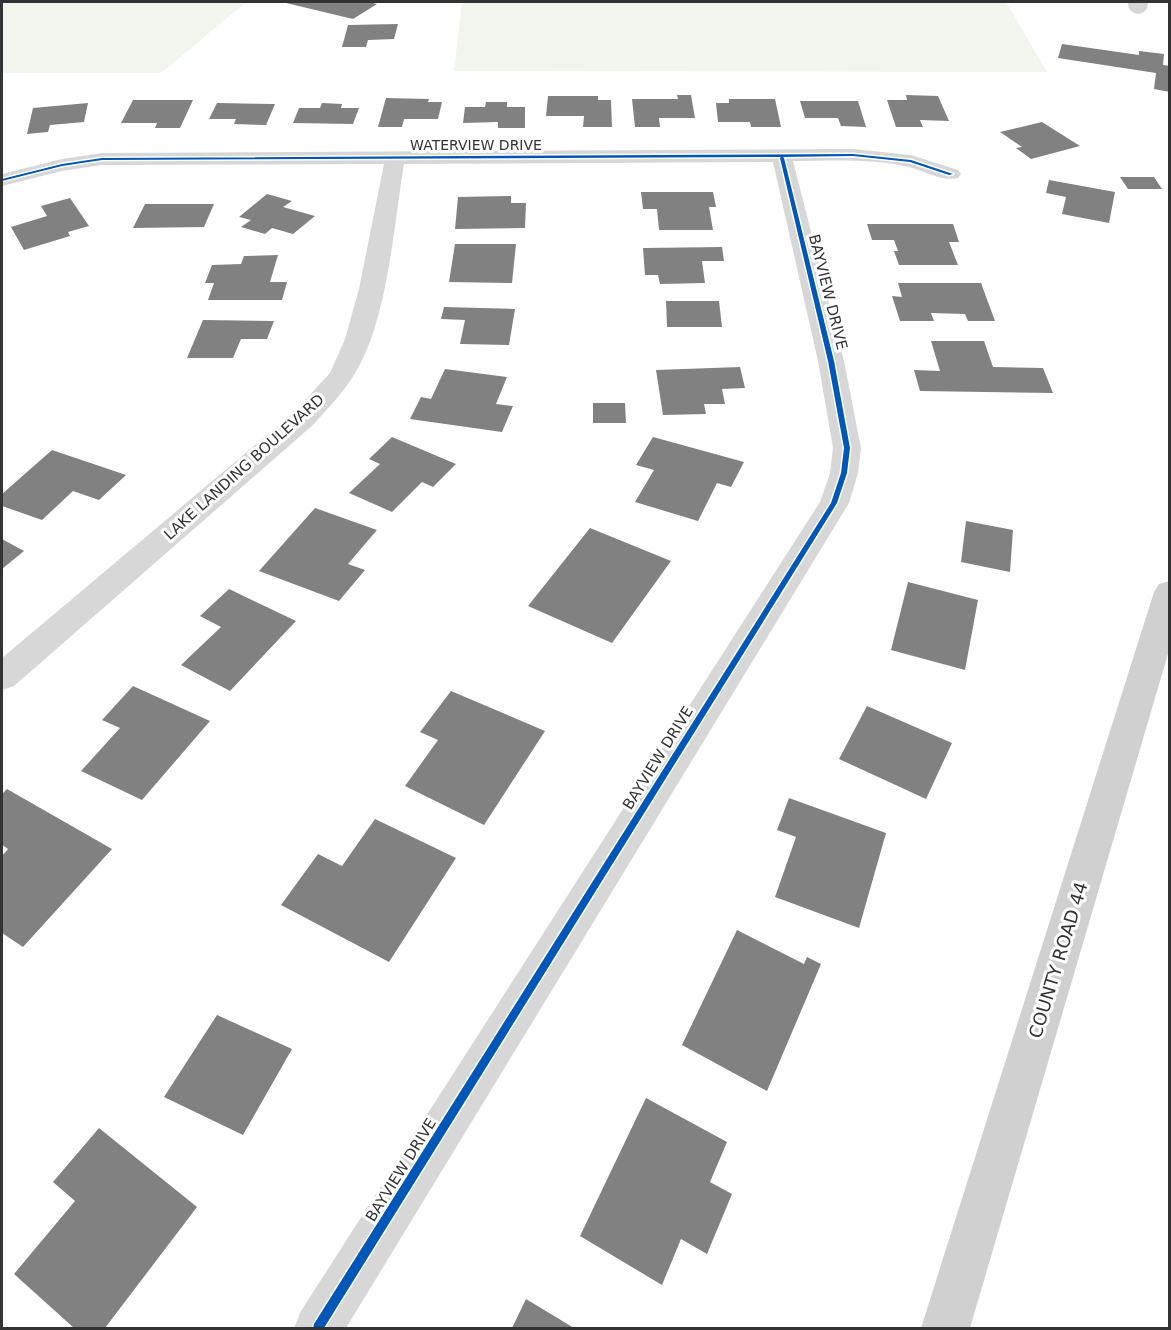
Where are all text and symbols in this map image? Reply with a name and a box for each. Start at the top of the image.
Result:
street label: WATERVIEW DRIVE [410,137,542,153]
street label: BAYVIEW DRIVE [805,232,851,352]
street label: LAKE LANDING BOULEVARD [160,390,328,544]
street label: BAYVIEW DRIVE [619,703,697,813]
street label: COUNTY ROAD 44 [1024,879,1092,1041]
street label: BAYVIEW DRIVE [362,1115,440,1225]

